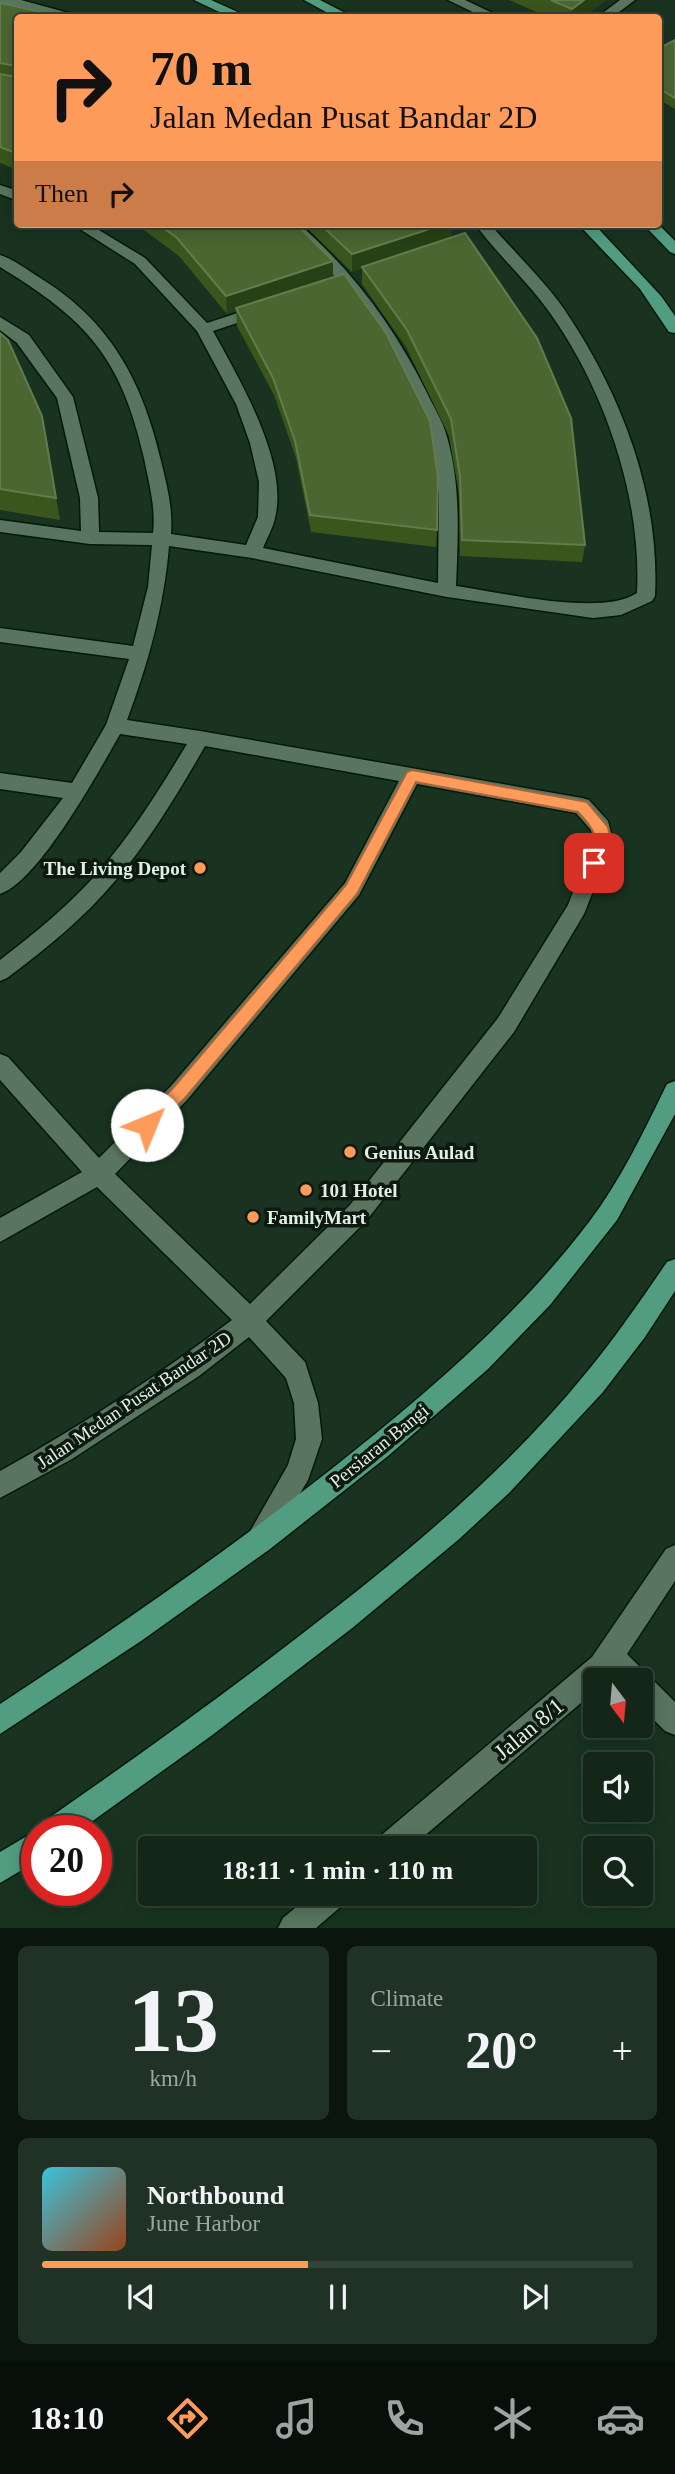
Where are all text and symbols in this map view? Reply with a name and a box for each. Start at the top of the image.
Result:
text: 70 m [150,41,252,96]
icon: right [35,42,126,133]
text: Jalan Medan Pusat Bandar 2D [150,99,537,135]
icon: right [102,175,140,213]
text: Then [35,179,88,208]
pin [564,833,624,893]
icon: arrive [575,844,613,882]
place label: The Living Depot [43,858,187,879]
marker: The Living Depot [192,860,208,876]
position arrow [110,1088,184,1162]
place label: Genius Aulad [364,1142,475,1163]
marker: Genius Aulad [342,1144,358,1160]
place label: 101 Hotel [320,1180,398,1201]
marker: 101 Hotel [298,1182,314,1198]
place label: FamilyMart [267,1207,367,1228]
marker: FamilyMart [245,1209,261,1225]
street label: Jalan Medan Pusat Bandar 2D [33,1327,235,1473]
street label: Persiaran Bangi [325,1400,433,1492]
north arrow [583,1668,653,1738]
map controls [583,1668,653,1906]
street label: Jalan 8/1 [489,1693,569,1765]
button: sound [583,1752,653,1822]
speed limit sign: 20 [21,1815,112,1906]
button: search [583,1836,653,1906]
text: 18:11 · 1 min · 110 m [222,1856,453,1885]
text: 13 [128,1970,219,2071]
text: Climate [371,1986,443,2011]
text: 20° [465,2022,538,2079]
text: − [371,2030,392,2072]
text: + [612,2030,633,2072]
text: km/h [150,2066,197,2091]
text: Northbound [147,2181,284,2210]
text: June Harbor [147,2211,260,2236]
icon: previous [122,2278,160,2316]
icon: pause [319,2278,357,2316]
icon: next [516,2278,554,2316]
icon: directions [163,2394,212,2443]
icon: music [272,2394,321,2443]
icon: phone [380,2394,429,2443]
icon: climate [488,2394,537,2443]
icon: car [596,2394,645,2443]
text: 18:10 [30,2400,104,2436]

